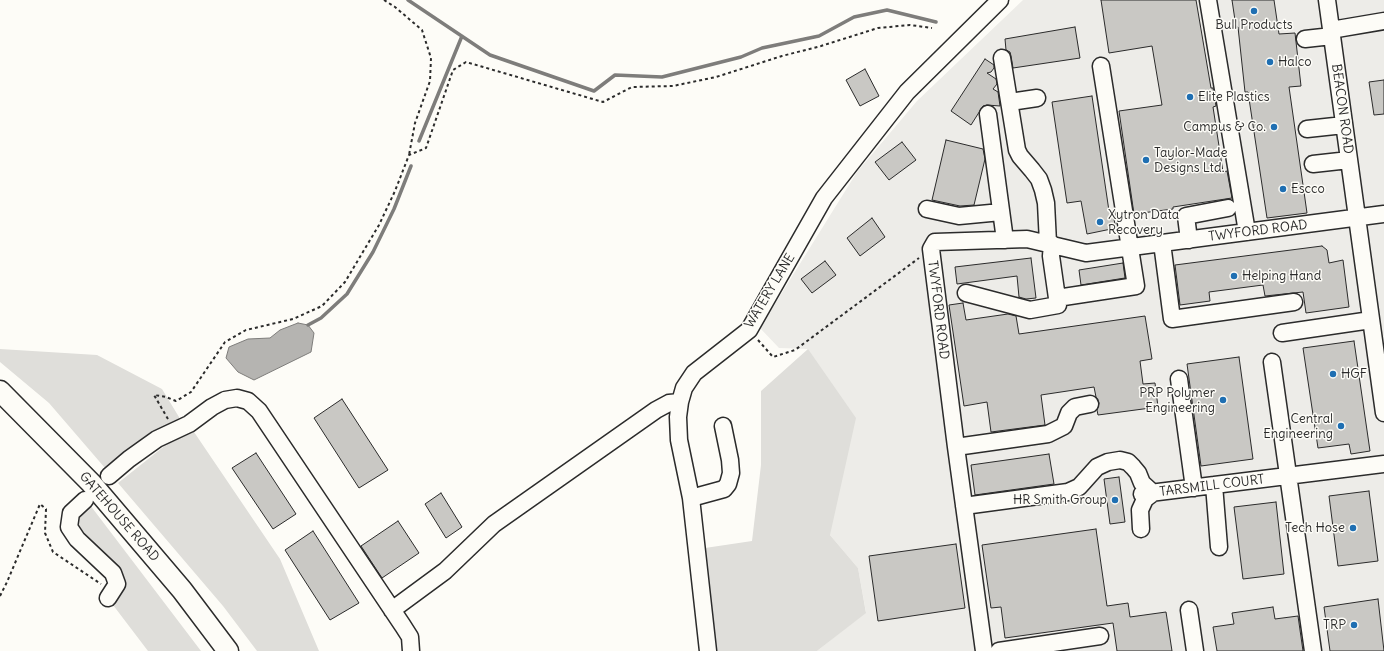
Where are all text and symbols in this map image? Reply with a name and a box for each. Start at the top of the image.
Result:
marker: Bull Products [1249,6,1259,16]
place label: Bull Products [1215,17,1293,33]
place label: Halco [1278,54,1311,70]
marker: Halco [1265,57,1275,67]
street label: BEACON ROAD [1328,63,1356,155]
place label: Elite Plastics [1198,89,1270,105]
marker: Elite Plastics [1185,92,1195,102]
place label: Campus & Co. [1183,119,1266,135]
marker: Campus & Co. [1269,122,1279,132]
place label: Taylor-Made Designs Ltd. [1154,145,1227,176]
marker: Taylor-Made Designs Ltd. [1141,155,1151,165]
place label: Escco [1291,181,1325,197]
marker: Escco [1278,184,1288,194]
place label: Xytron Data Recovery [1108,207,1179,238]
marker: Xytron Data Recovery [1095,217,1105,227]
street label: TWYFORD ROAD [1208,217,1308,245]
street label: WATERY LANE [742,251,798,331]
street label: TWYFORD ROAD [924,260,952,360]
place label: Helping Hand [1242,268,1321,284]
marker: Helping Hand [1229,271,1239,281]
place label: HGF [1341,366,1367,382]
marker: HGF [1328,369,1338,379]
place label: PRP Polymer Engineering [1139,385,1215,416]
marker: PRP Polymer Engineering [1218,395,1228,405]
place label: Central Engineering [1263,411,1333,442]
marker: Central Engineering [1336,421,1346,431]
street label: GATEHOUSE ROAD [76,469,162,565]
street label: TARSMILL COURT [1159,472,1265,500]
place label: HR Smith Group [1013,492,1107,508]
marker: HR Smith Group [1110,495,1120,505]
place label: Tech Hose [1285,520,1345,536]
marker: Tech Hose [1348,523,1358,533]
place label: TRP [1323,617,1346,633]
marker: TRP [1349,620,1359,630]

